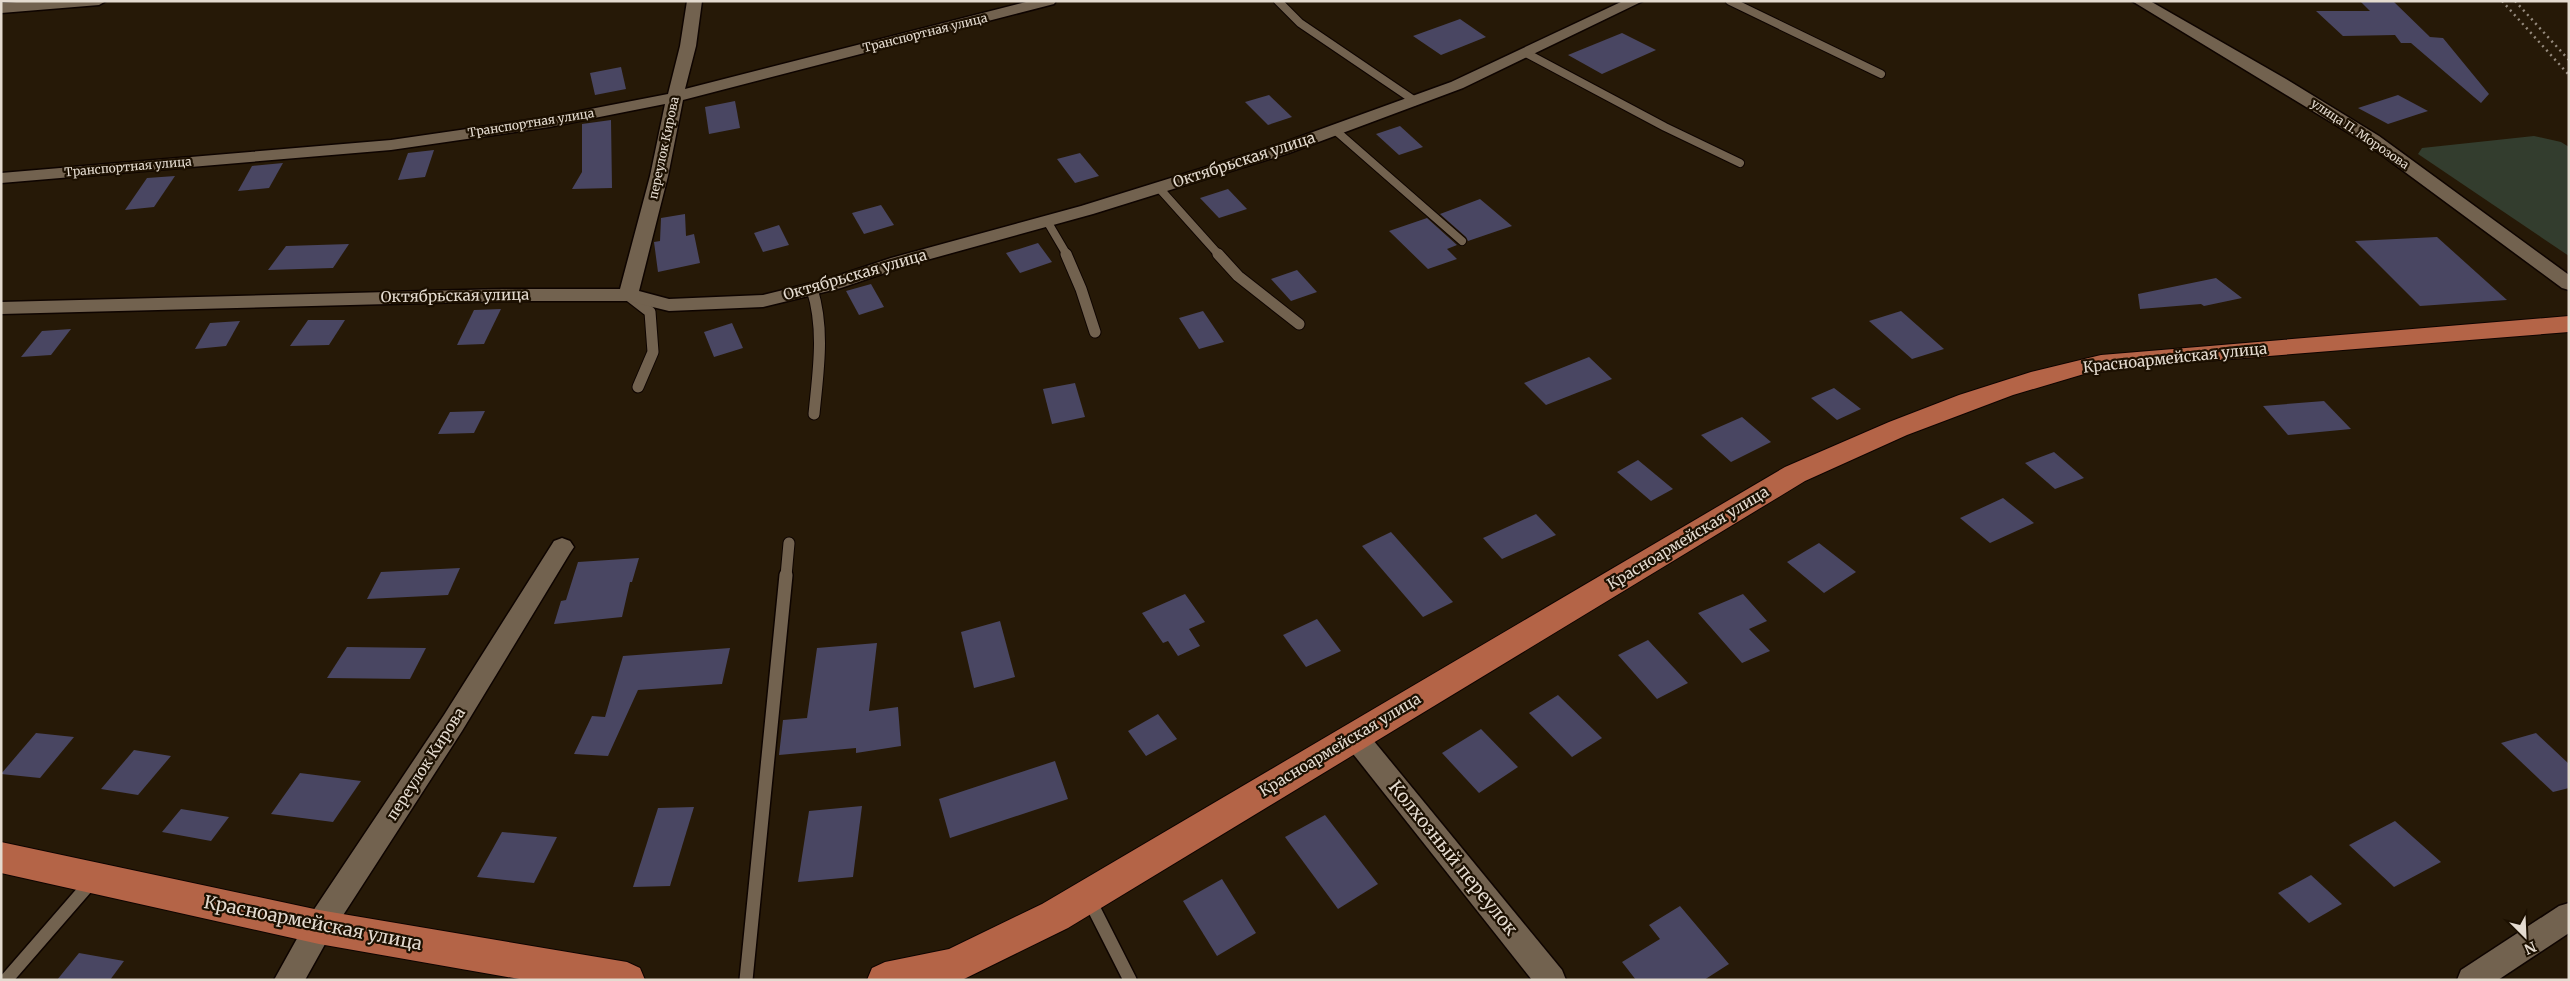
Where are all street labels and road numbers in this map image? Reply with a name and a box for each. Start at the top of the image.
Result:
street label: Транспортная улица [861,10,989,55]
street label: переулок Кирова [645,95,682,200]
street label: улица П. Морозова [2308,95,2413,172]
street label: Транспортная улица [467,105,596,140]
street label: Октябрьская улица [1170,128,1317,192]
street label: Транспортная улица [64,153,193,180]
street label: Октябрьская улица [781,245,929,304]
street label: Октябрьская улица [381,285,529,306]
street label: Красноармейская улица [2082,338,2268,377]
street label: Красноармейская улица [1604,482,1772,593]
street label: Красноармейская улица [1256,689,1424,800]
street label: переулок Кирова [382,704,469,824]
street label: Колхозный переулок [1384,776,1523,940]
street label: Красноармейская улица [202,890,425,955]

